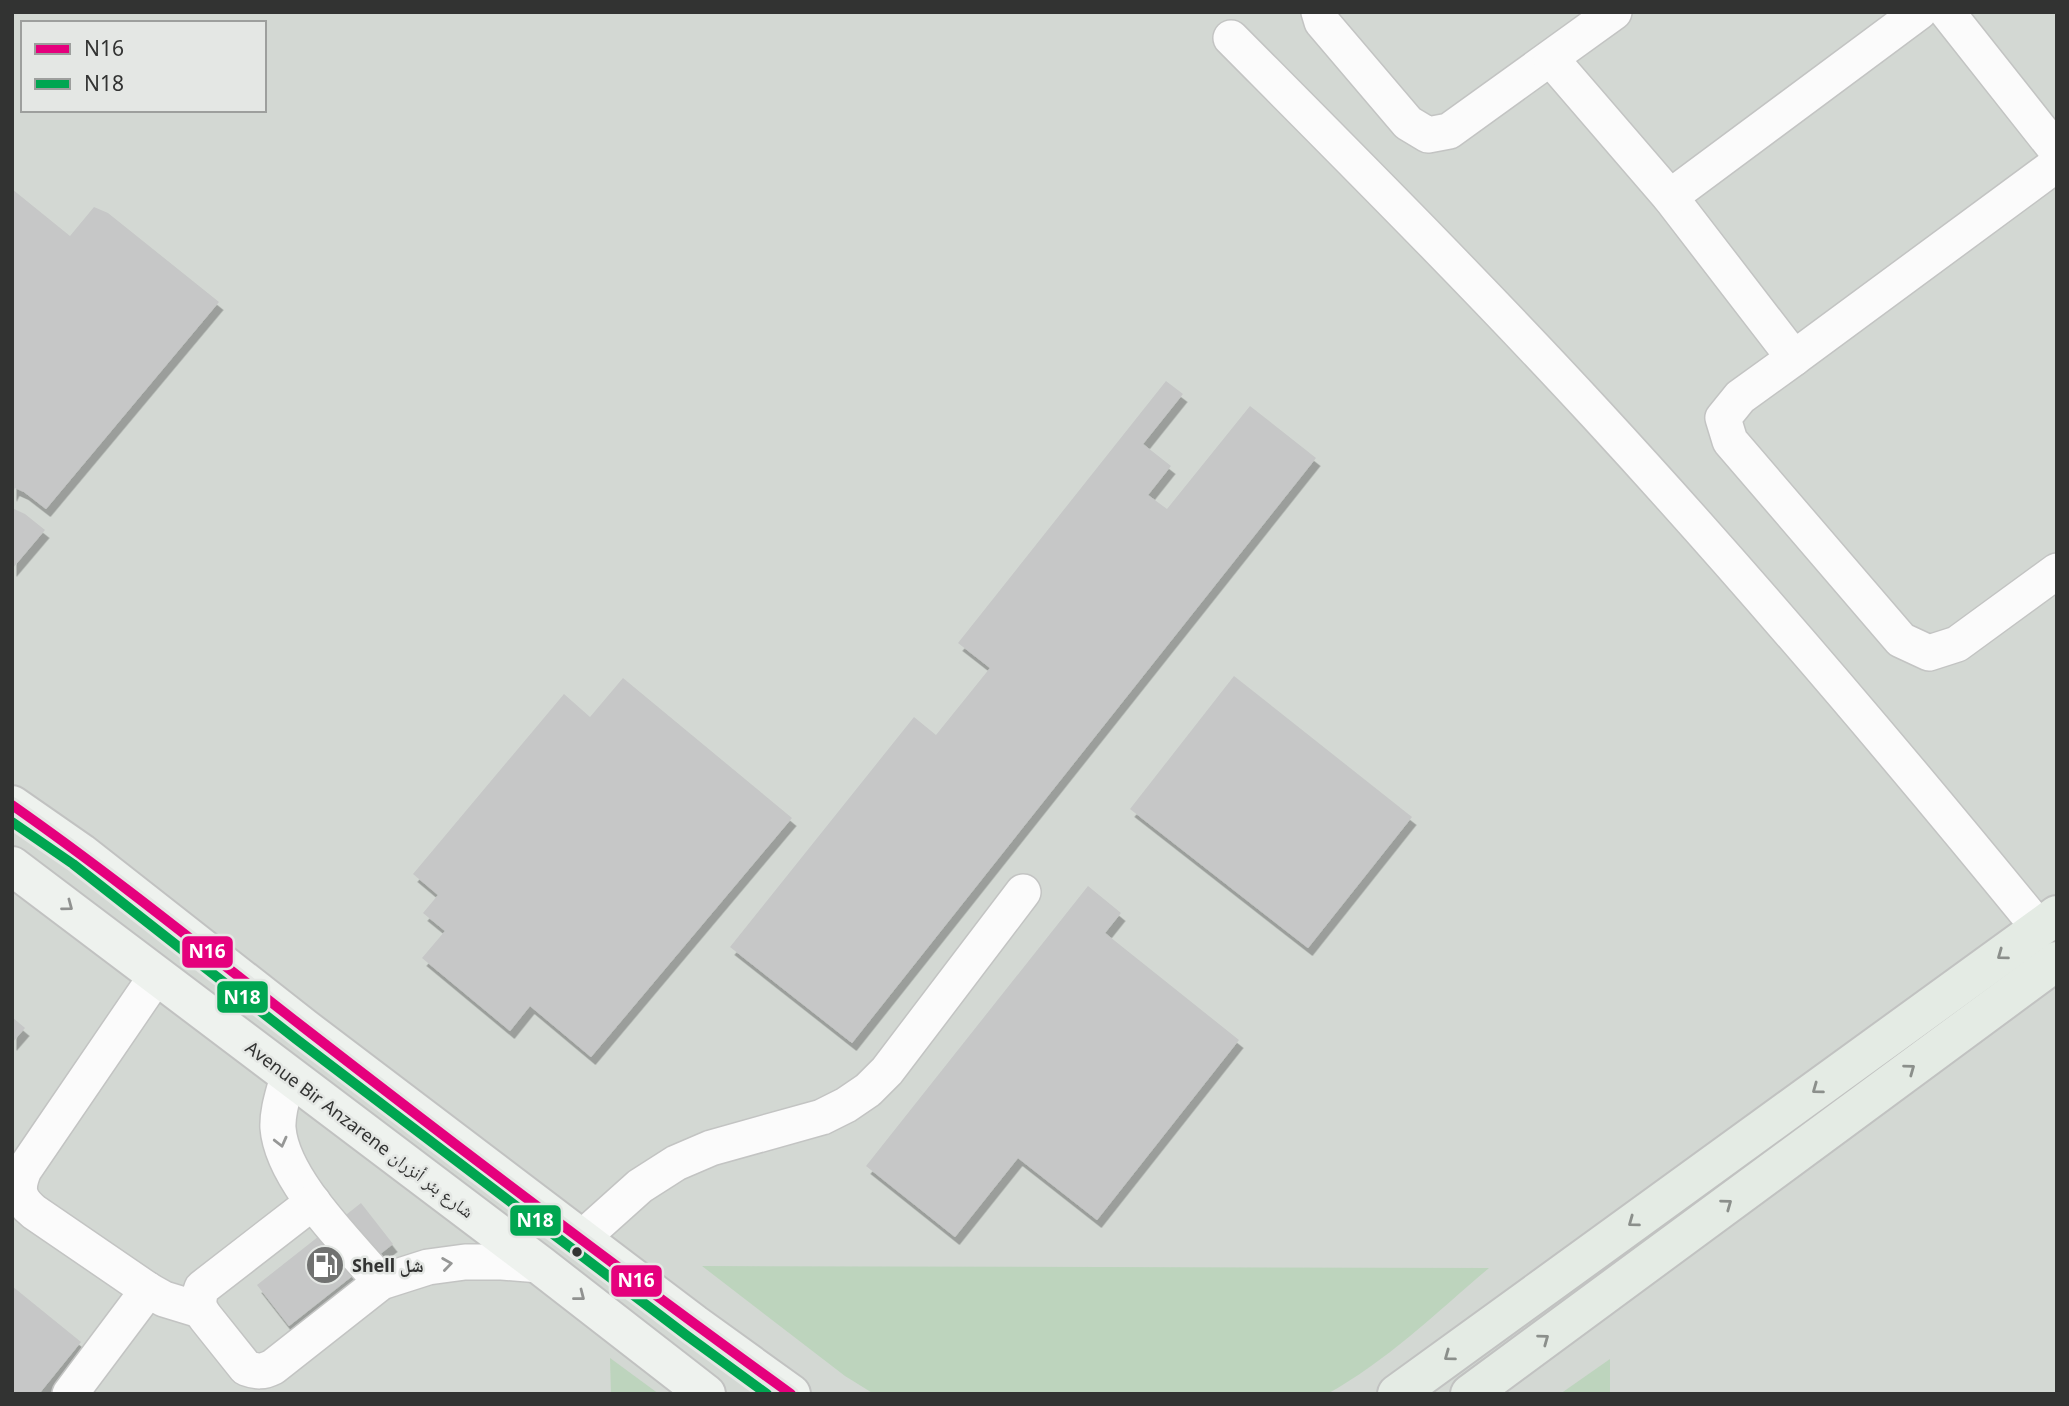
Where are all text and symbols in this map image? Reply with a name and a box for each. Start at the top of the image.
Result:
legend [21,21,266,112]
text: N16 [84,34,124,62]
text: N18 [84,69,124,97]
one-way arrow [60,898,72,911]
line badge: N16 [181,935,234,969]
text: N16 [188,938,226,964]
one-way arrow [1997,947,2009,959]
line badge: N18 [216,980,269,1014]
text: N18 [223,984,261,1010]
street label: Avenue Bir Anzarene شارع بئر أنزران [241,1035,479,1223]
one-way arrow [1903,1064,1915,1077]
one-way arrow [1812,1080,1825,1093]
one-way arrow [273,1136,287,1148]
one-way arrow [1719,1199,1732,1212]
line badge: N18 [509,1204,562,1237]
text: N18 [516,1207,554,1233]
one-way arrow [1628,1214,1641,1226]
fuel station icon: Shell شل [304,1244,346,1286]
unlabelled marker [570,1245,584,1259]
place label: Shell شل [352,1253,424,1277]
one-way arrow [441,1257,453,1272]
line badge: N16 [610,1264,663,1298]
text: N16 [617,1267,655,1293]
one-way arrow [573,1288,585,1301]
one-way arrow [1536,1334,1549,1347]
one-way arrow [1444,1348,1457,1360]

